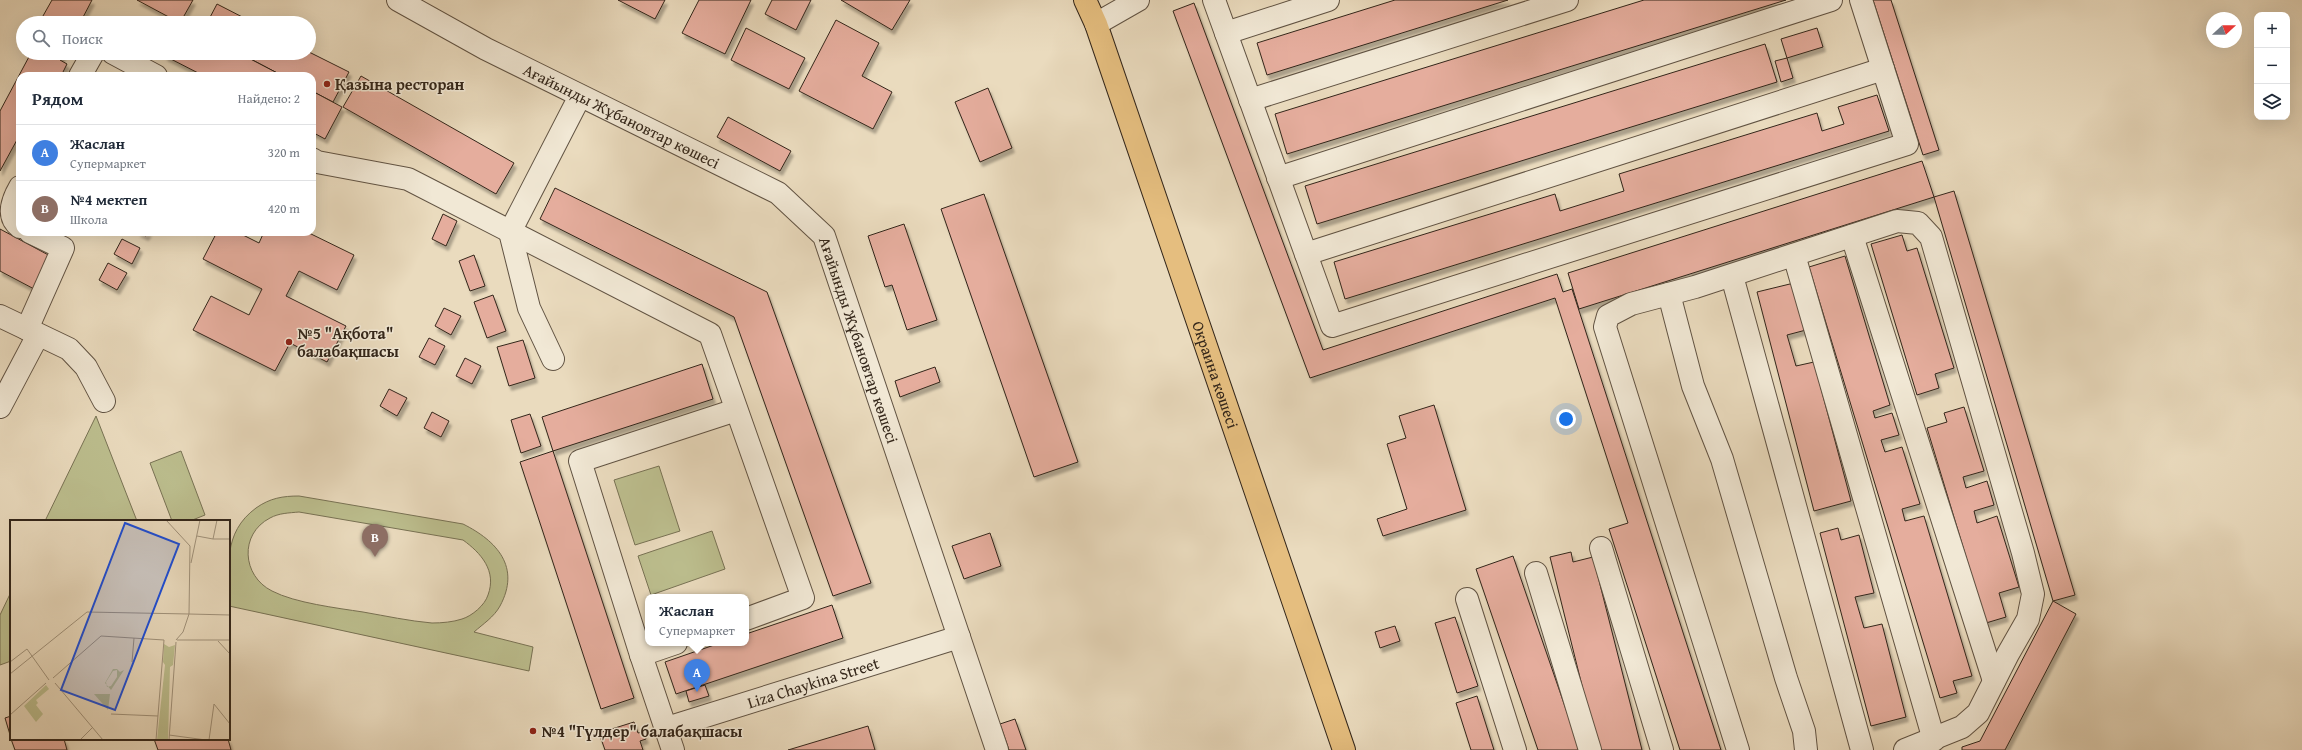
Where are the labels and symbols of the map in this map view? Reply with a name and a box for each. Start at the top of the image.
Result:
north arrow [2206,12,2242,48]
street label: Ағайынды Жұбановтар көшесі [519,57,725,175]
place label: Қазына ресторан [335,72,464,96]
marker: Қазына ресторан [322,79,332,89]
street label: Ағайынды Жұбановтар көшесі [813,234,905,447]
street label: Окраина көшесі [1186,318,1245,432]
place label: №5 "Ақбота" балабақшасы [297,321,399,363]
marker: №5 "Ақбота" балабақшасы [284,337,294,347]
your location [1556,409,1576,429]
inset map [10,520,230,740]
pin: B [362,524,388,557]
street label: Liza Chaykina Street [744,651,882,714]
pin: A [684,659,710,692]
place label: №4 "Гүлдер" балабақшасы [541,719,743,743]
marker: №4 "Гүлдер" балабақшасы [528,726,538,736]

